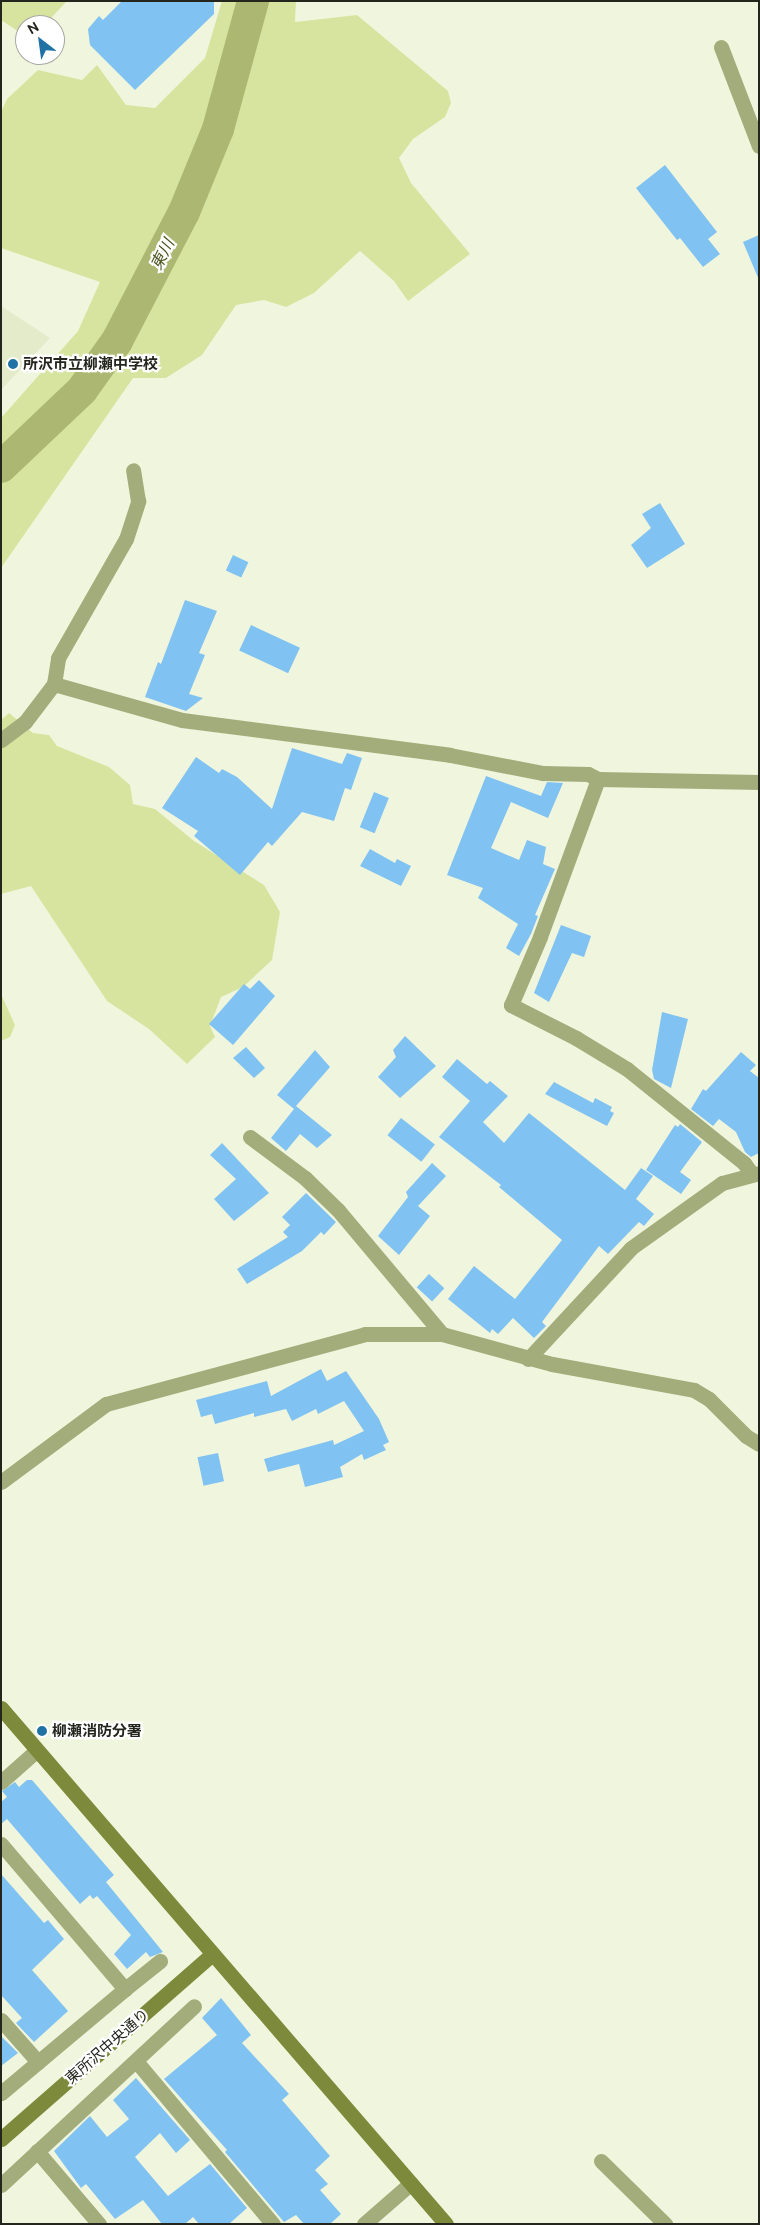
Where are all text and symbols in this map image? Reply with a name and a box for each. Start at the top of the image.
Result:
north arrow [15,15,65,65]
text: N [24,18,42,37]
water label: 東川 [146,235,178,273]
place label: 所沢市立柳瀬中学校 [23,355,158,373]
marker: 所沢市立柳瀬中学校 [7,358,19,370]
place label: 柳瀬消防分署 [52,1722,142,1740]
marker: 柳瀬消防分署 [36,1725,48,1737]
street label: 東所沢中央通り [61,2005,153,2087]

